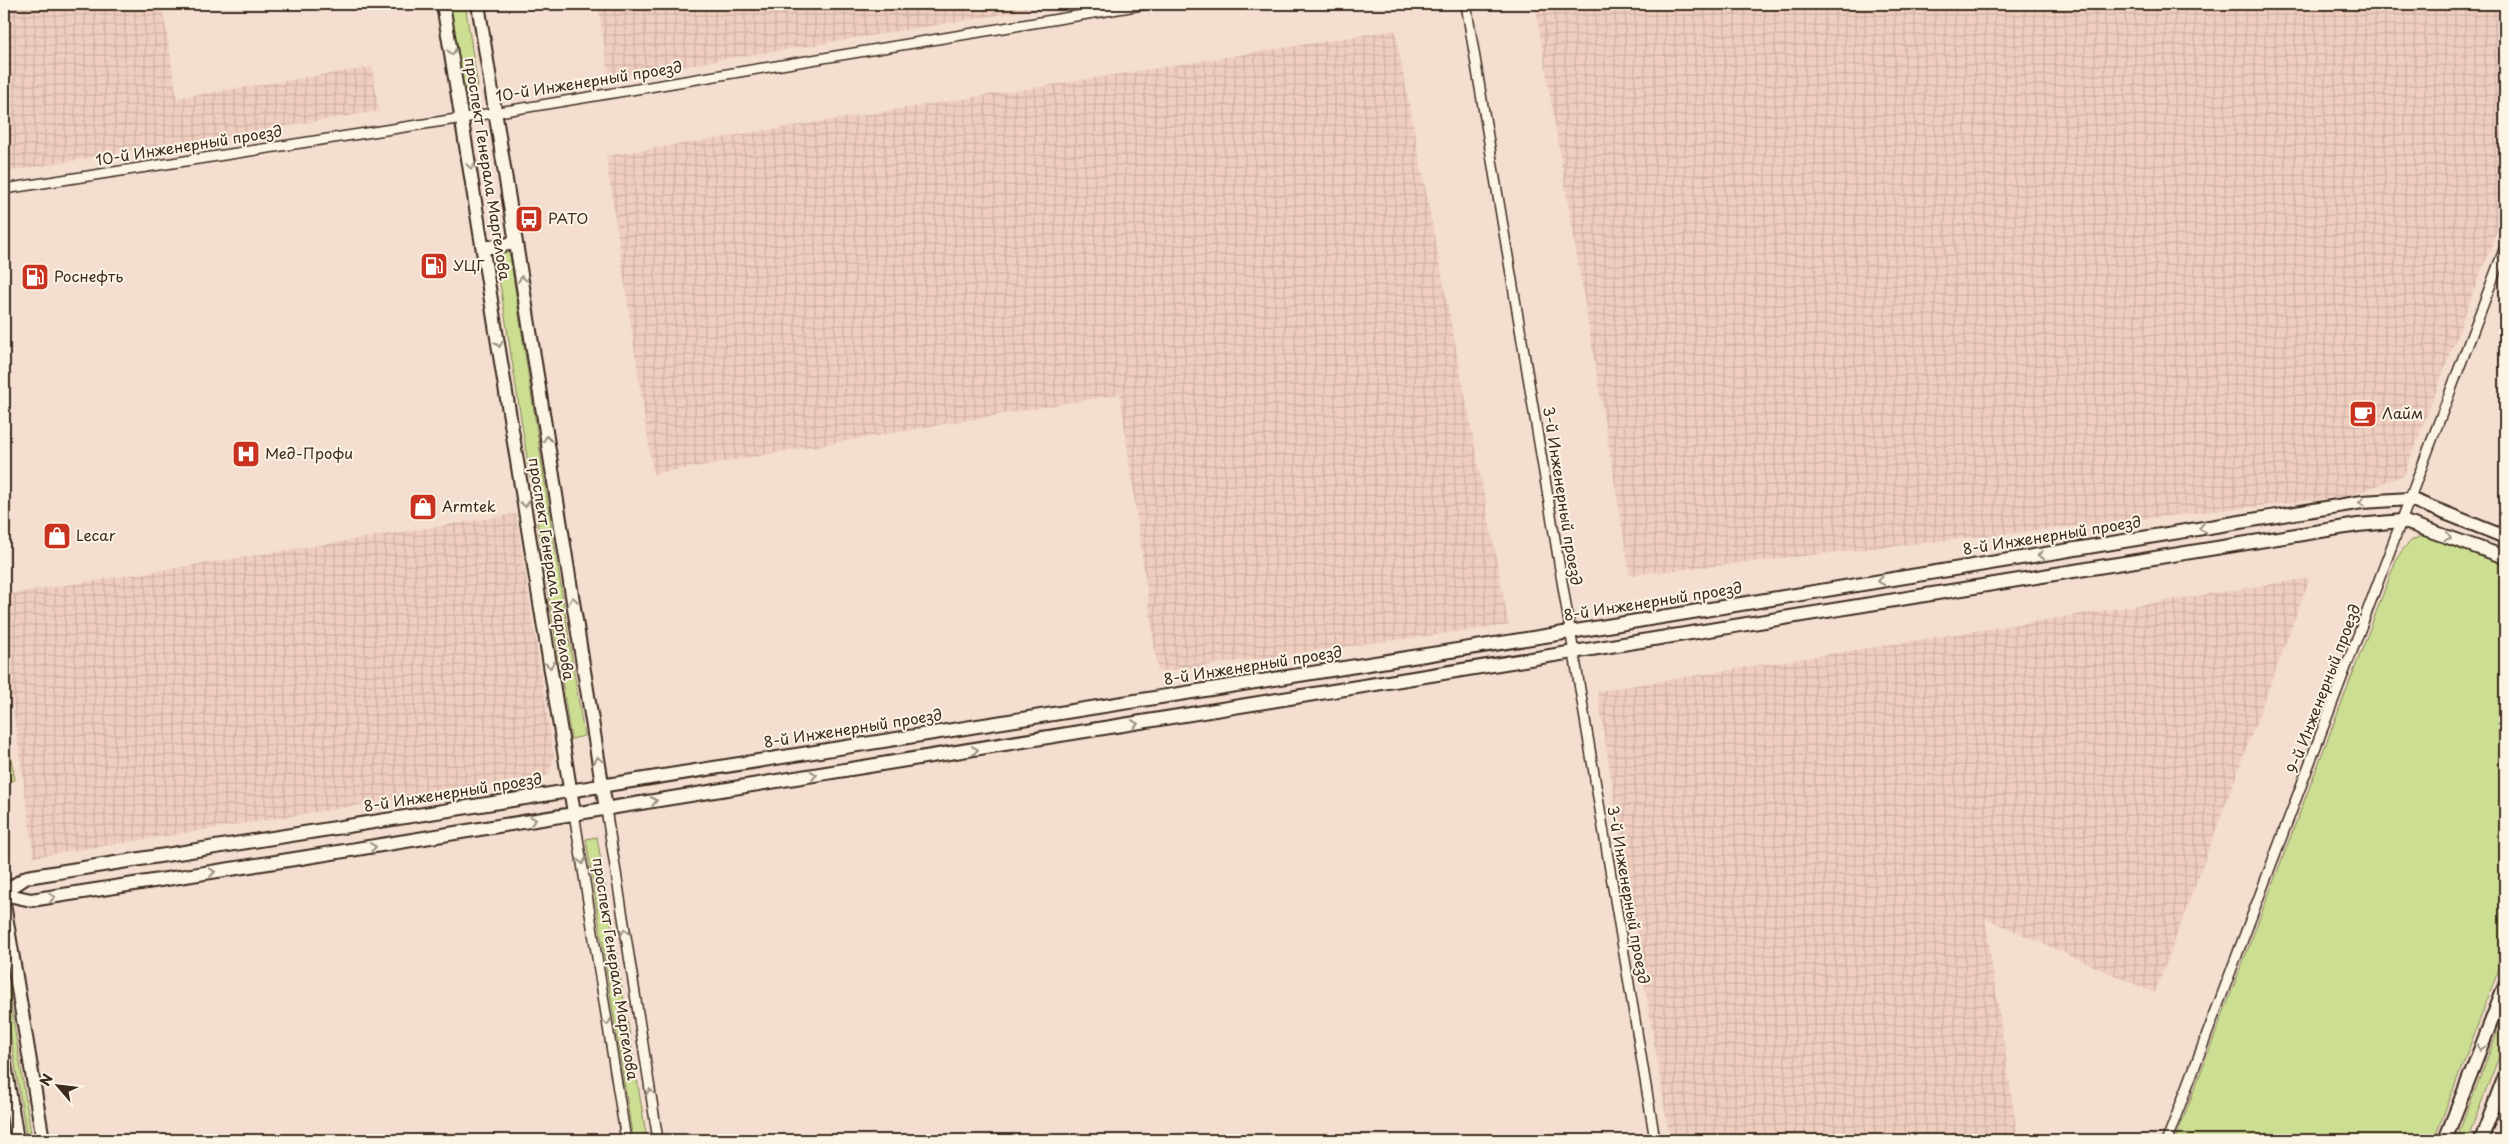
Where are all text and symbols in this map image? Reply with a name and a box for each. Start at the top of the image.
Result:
one-way arrow [446,47,456,56]
street label: 10-й Инженерный проезд [494,54,684,107]
street label: проспект Генерала Маргелова [460,56,518,282]
street label: 10-й Инженерный проезд [94,118,284,171]
one-way arrow [465,162,475,171]
bus stop icon: РАТО [514,204,544,234]
place label: РАТО [548,206,588,229]
fuel station icon: УЦГ [419,251,449,281]
place label: УЦГ [453,253,485,276]
fuel station icon: Роснефть [20,262,50,292]
place label: Роснефть [54,264,123,287]
one-way arrow [517,274,528,282]
one-way arrow [493,340,504,348]
cafe icon: Лайм [2348,399,2378,429]
place label: Лайм [2382,401,2423,424]
street label: 3-й Инженерный проезд [1538,405,1589,587]
one-way arrow [543,435,553,444]
hospital icon: Мед-Профи [231,439,261,469]
place label: Мед-Профи [265,441,353,464]
street label: проспект Генерала Маргелова [524,456,582,682]
shop icon: Armtek [408,492,438,522]
place label: Armtek [442,494,496,517]
one-way arrow [2358,496,2366,507]
one-way arrow [519,500,529,509]
street label: 8-й Инженерный проезд [1961,509,2143,560]
shop icon: Lecar [42,521,72,551]
place label: Lecar [76,523,116,546]
one-way arrow [2197,523,2206,533]
one-way arrow [2443,531,2452,541]
one-way arrow [2037,549,2046,559]
street label: 8-й Инженерный проезд [1562,575,1744,626]
one-way arrow [1876,575,1884,586]
one-way arrow [568,596,578,604]
street label: 9-й Инженерный проезд [2280,600,2366,776]
street label: 8-й Инженерный проезд [1162,639,1344,690]
one-way arrow [545,660,555,669]
street label: 8-й Инженерный проезд [762,702,944,753]
one-way arrow [1131,719,1140,729]
one-way arrow [970,745,979,755]
one-way arrow [593,756,604,764]
street label: 8-й Инженерный проезд [362,766,544,817]
one-way arrow [810,771,819,781]
one-way arrow [649,796,658,806]
street label: 3-й Инженерный проезд [1602,804,1657,986]
one-way arrow [529,816,537,826]
one-way arrow [368,842,377,852]
street label: проспект Генерала Маргелова [588,856,646,1082]
one-way arrow [576,857,586,866]
one-way arrow [208,868,216,878]
one-way arrow [47,893,56,903]
one-way arrow [620,927,631,935]
one-way arrow [602,1018,612,1026]
one-way arrow [2477,1043,2487,1052]
north arrow [32,1062,82,1112]
text: N [34,1070,58,1089]
one-way arrow [646,1088,656,1096]

